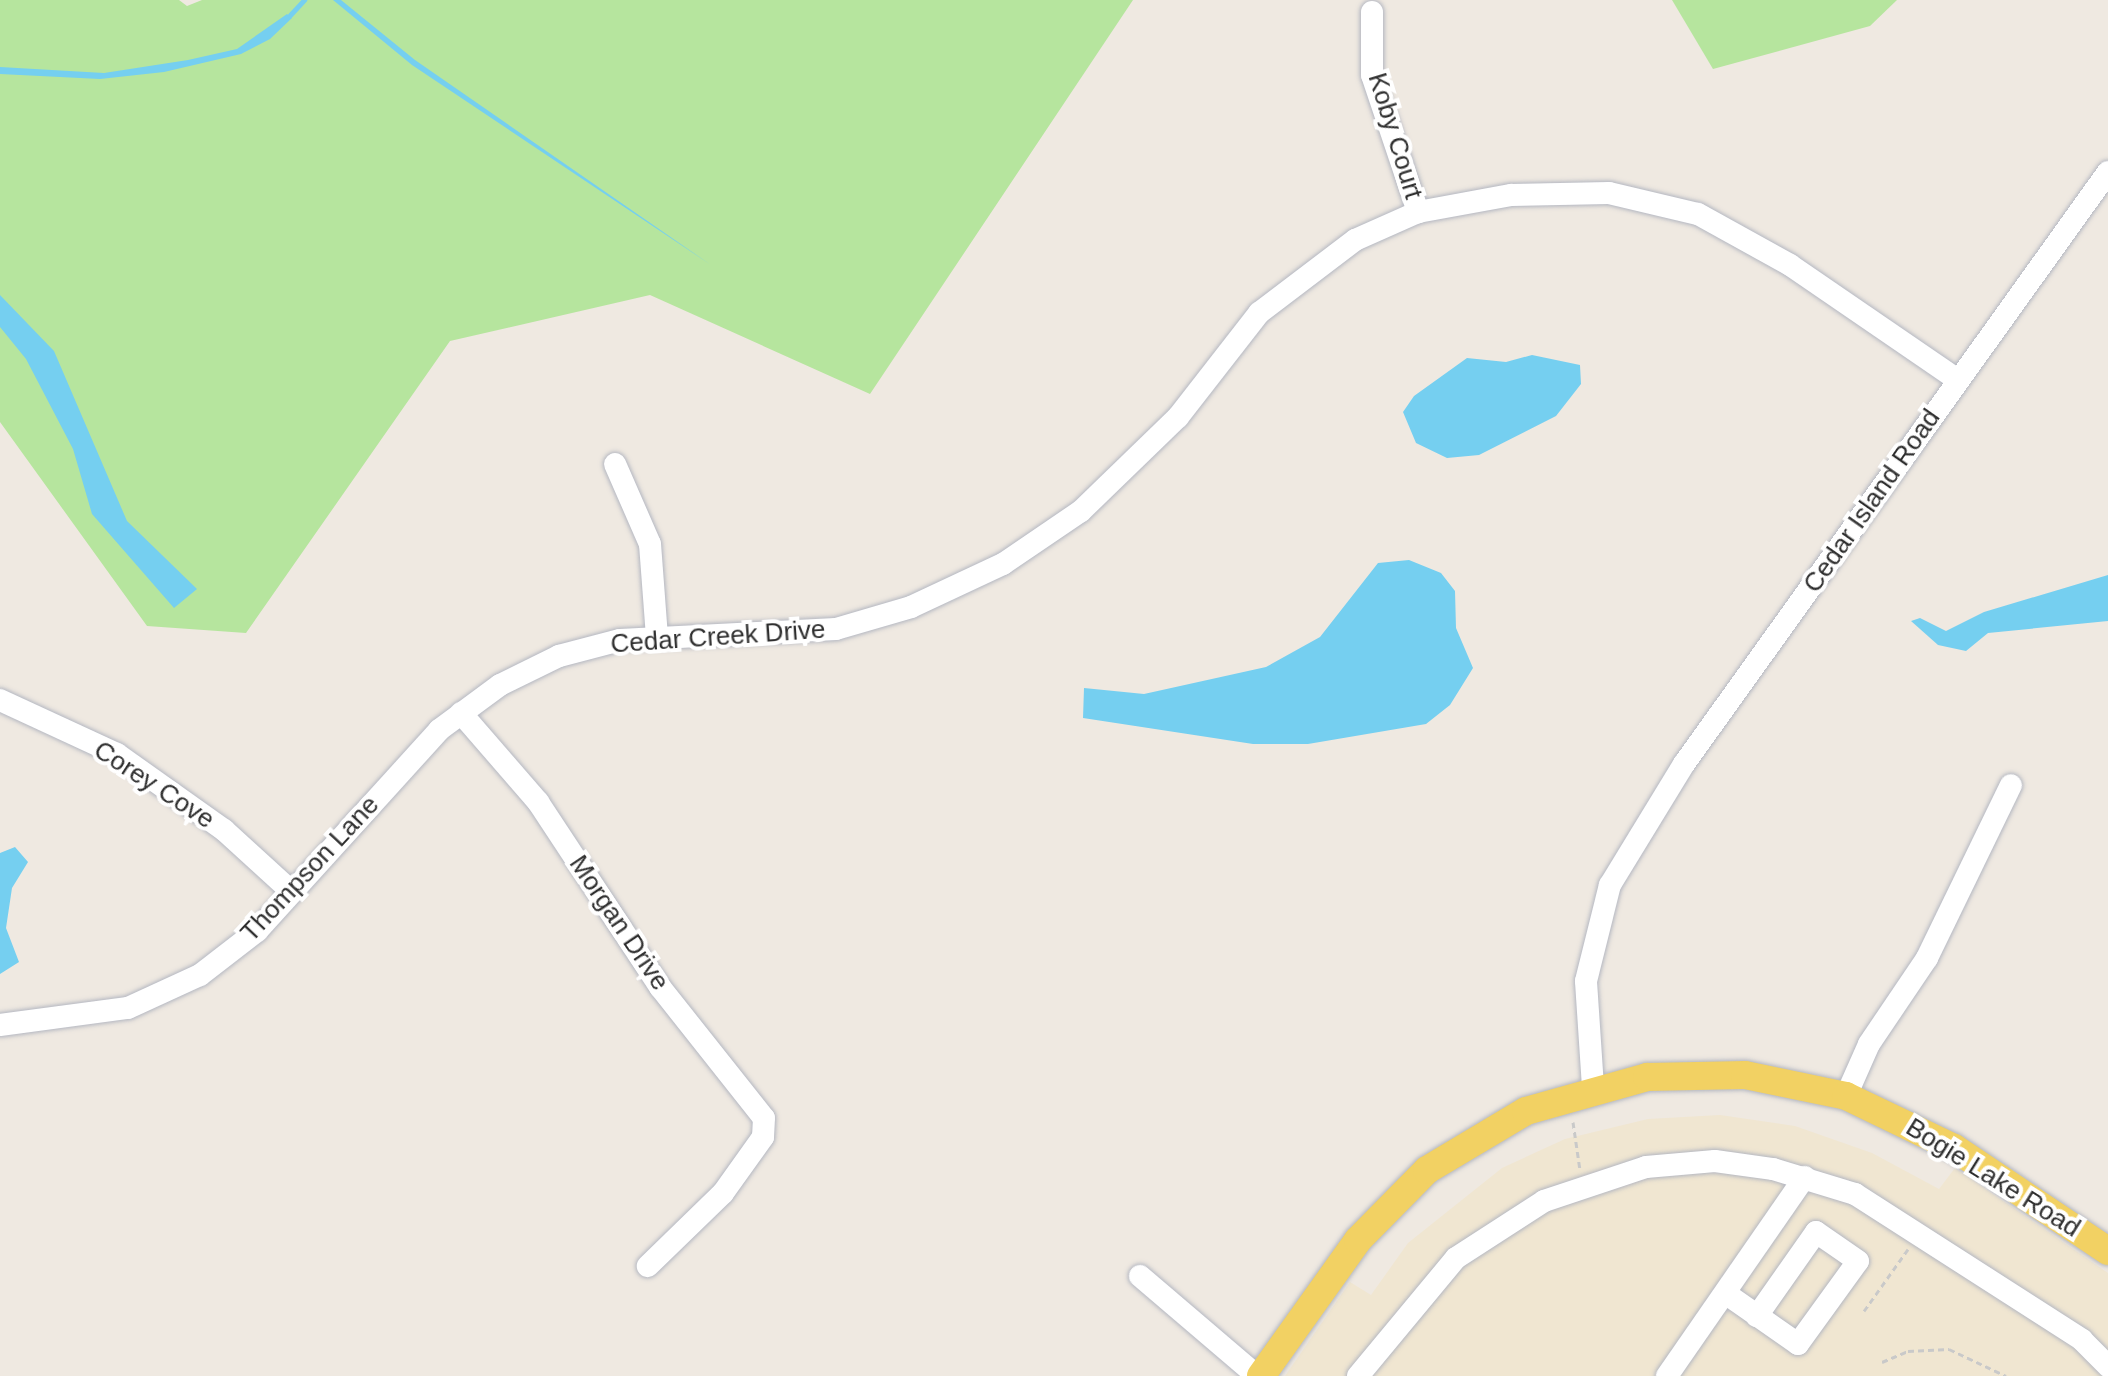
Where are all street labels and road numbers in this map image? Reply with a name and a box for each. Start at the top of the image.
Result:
street label: Koby Court [1361,69,1429,203]
street label: Cedar Island Road [1797,403,1947,599]
street label: Cedar Creek Drive [610,614,826,660]
street label: Corey Cove [88,735,220,835]
street label: Thompson Lane [235,790,385,948]
street label: Morgan Drive [562,850,676,996]
street label: Bogie Lake Road [1900,1112,2086,1244]

